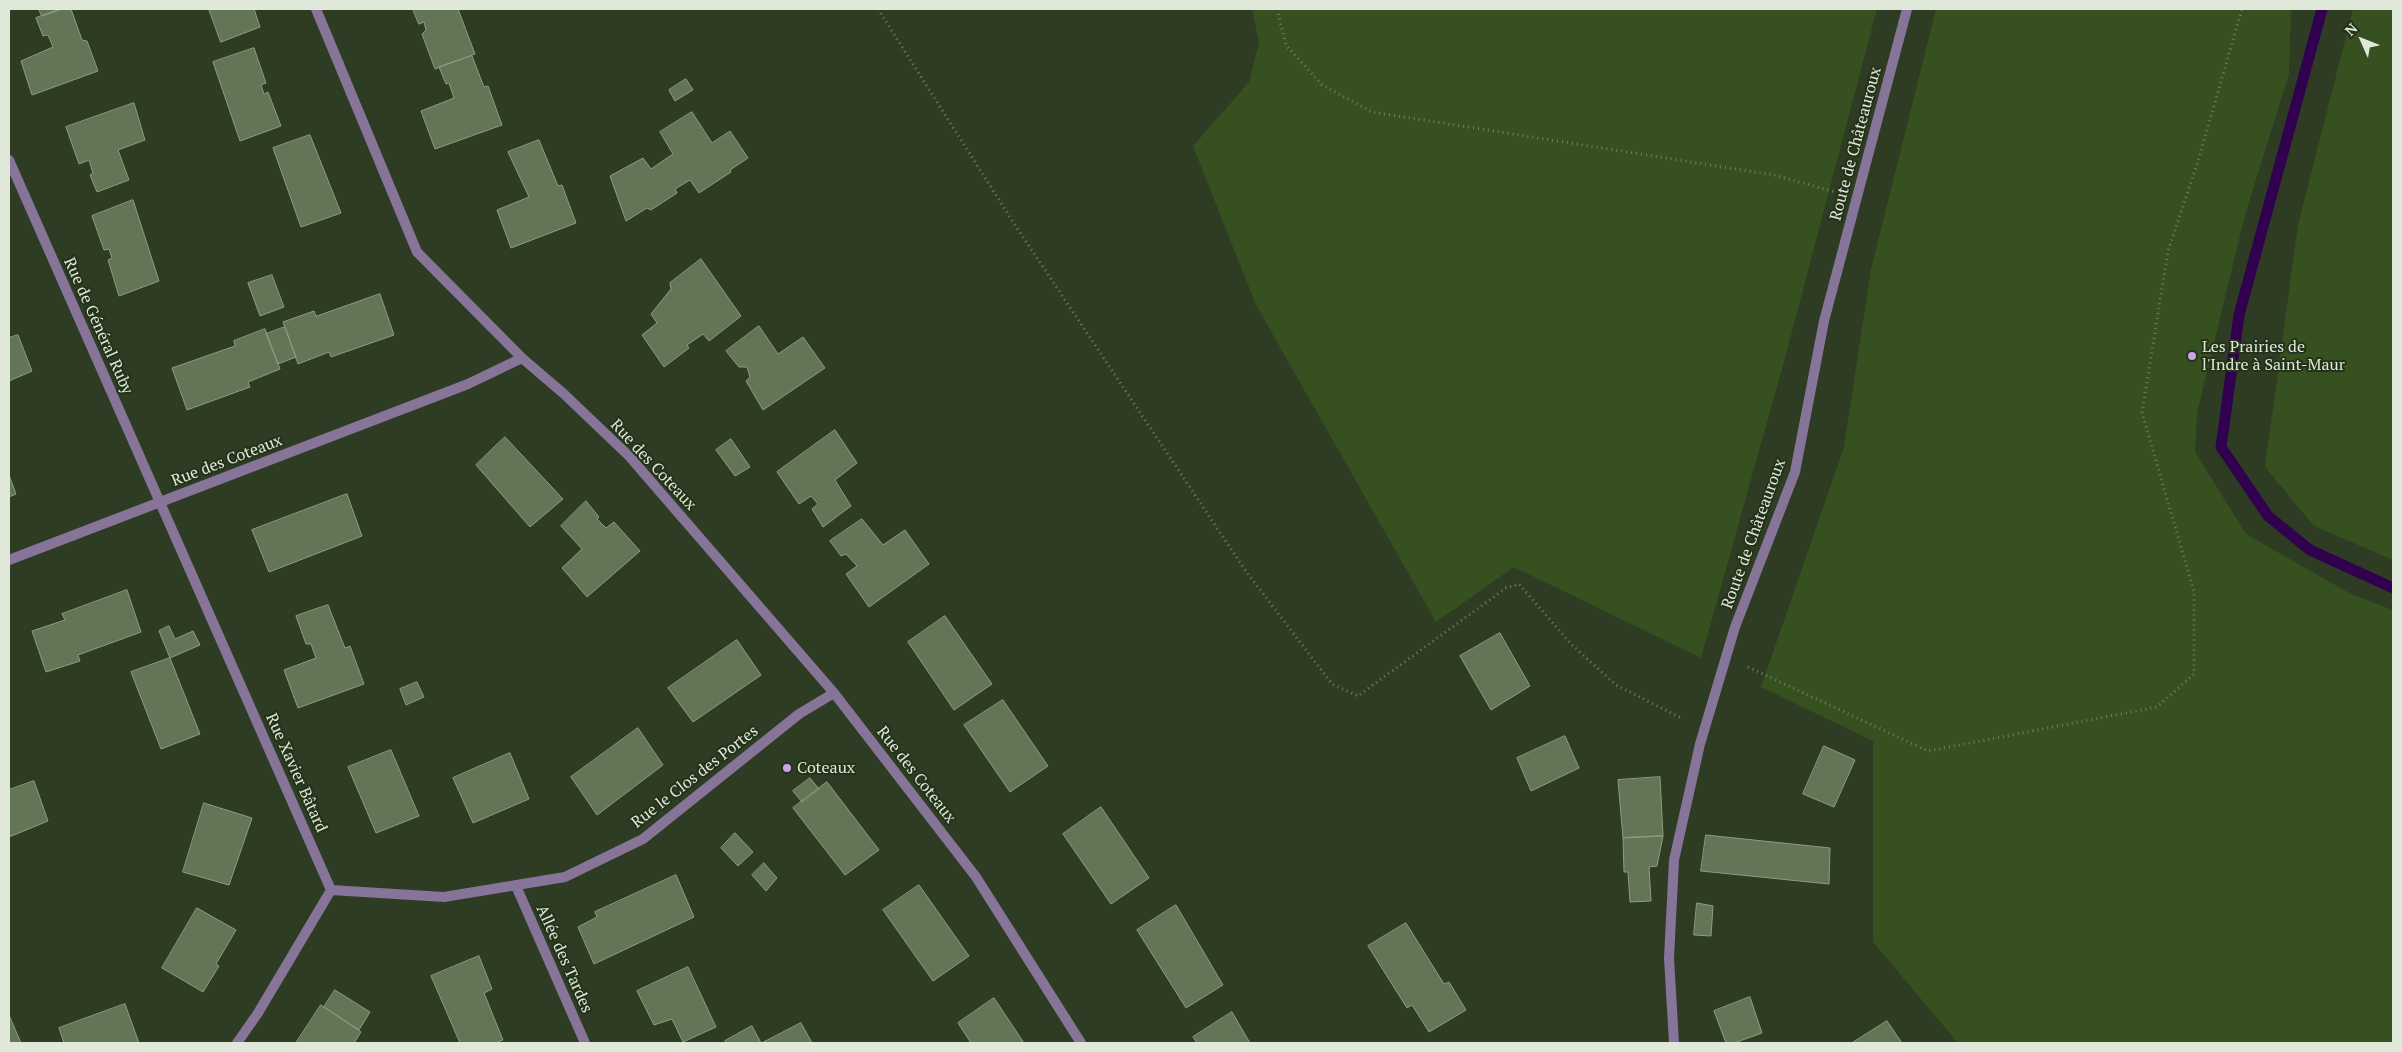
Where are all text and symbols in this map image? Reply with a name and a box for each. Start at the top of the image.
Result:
north arrow [2337,15,2387,65]
text: N [2340,19,2361,40]
street label: Route de Châteauroux [1826,65,1886,223]
street label: Rue de Général Ruby [59,255,137,397]
place label: Les Prairies de l'Indre à Saint-Maur [2202,337,2345,375]
marker: Les Prairies de l'Indre à Saint-Maur [2186,350,2198,362]
street label: Rue des Coteaux [606,416,700,514]
street label: Rue des Coteaux [169,431,285,491]
street label: Route de Châteauroux [1718,456,1790,612]
street label: Rue Xavier Bâtard [261,711,331,835]
street label: Rue le Clos des Portes [628,722,762,832]
street label: Rue des Coteaux [872,723,960,827]
place label: Coteaux [797,758,855,778]
marker: Coteaux [781,762,793,774]
street label: Allée des Tardes [532,902,596,1016]

